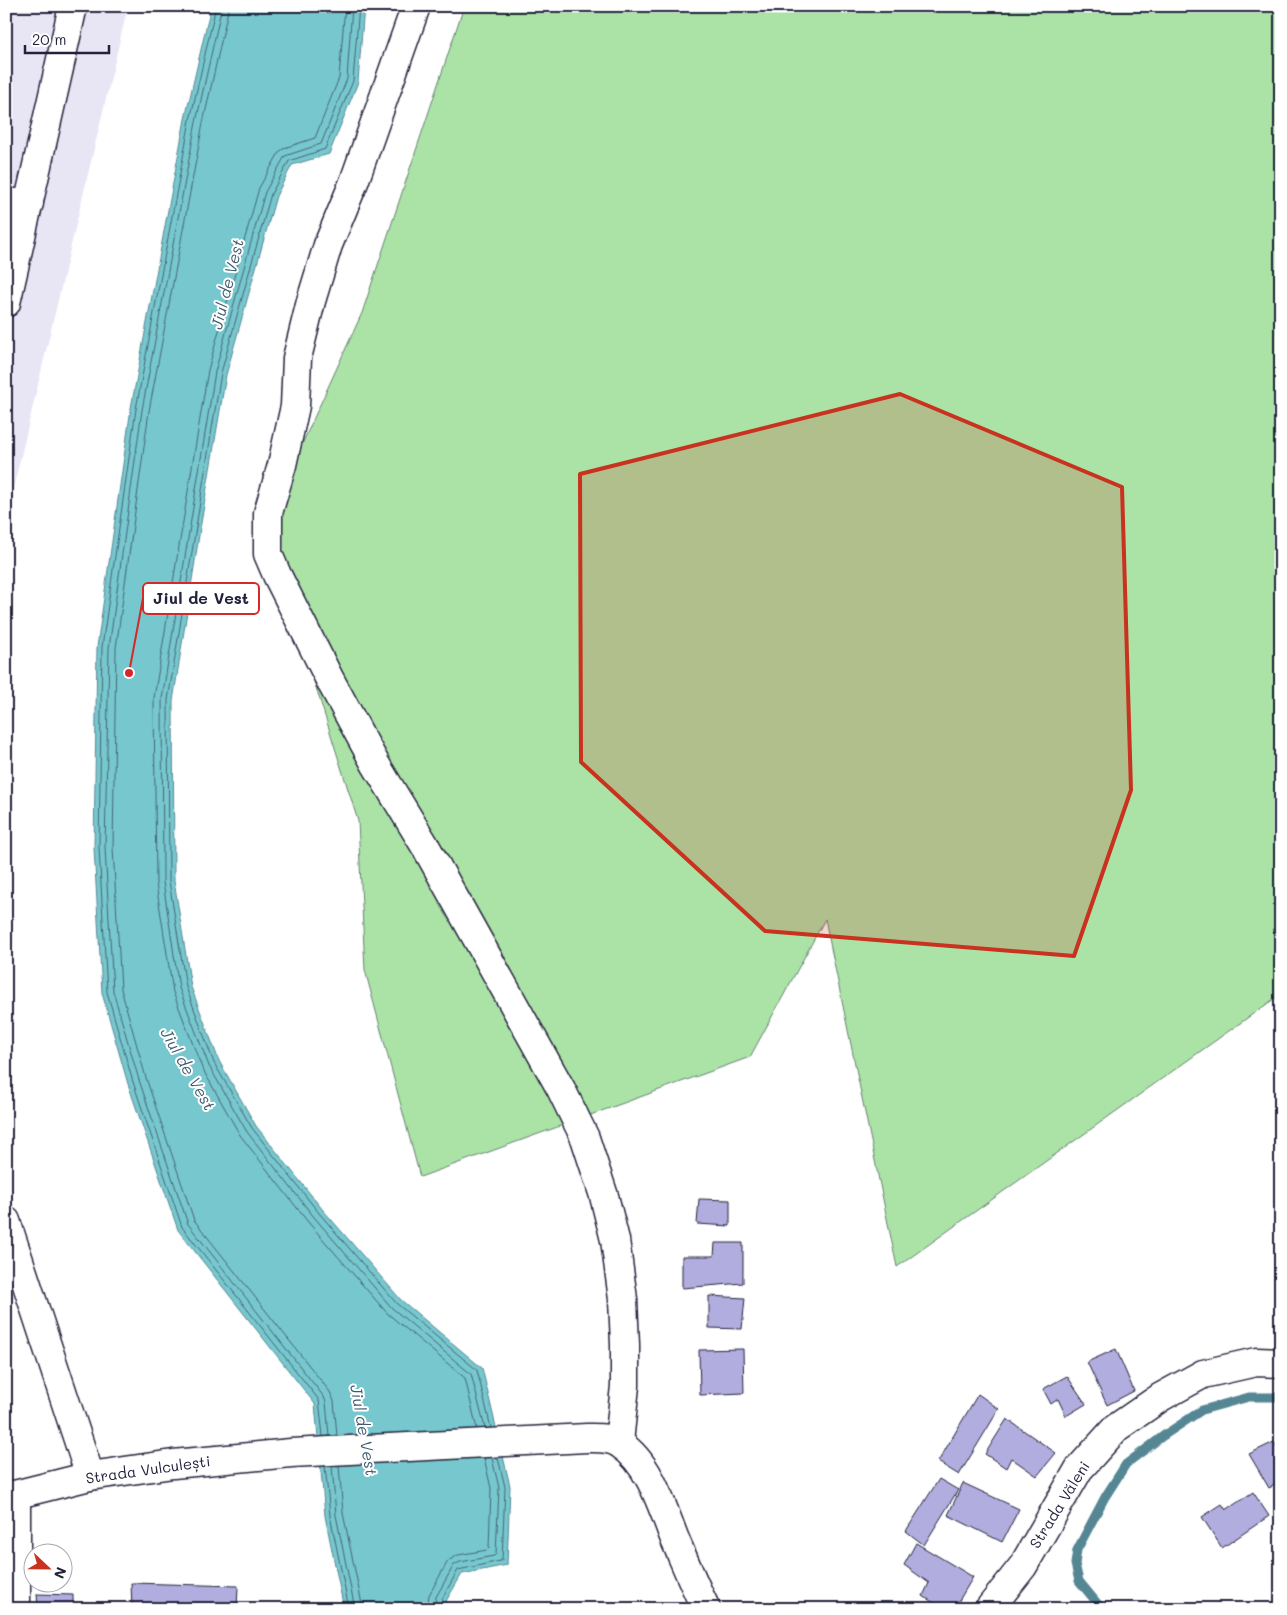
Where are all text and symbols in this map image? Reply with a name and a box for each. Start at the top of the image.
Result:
scale bar [25,22,109,54]
text: 20 m [32,29,66,49]
water label: Jiul de Vest [205,237,248,331]
callout: Jiul de Vest [143,583,259,614]
text: Jiul de Vest [153,587,249,608]
water label: Jiul de Vest [156,1024,221,1114]
water label: Jiul de Vest [346,1383,383,1477]
street label: Strada Vulculești [84,1450,212,1489]
street label: Strada Văleni [1024,1457,1094,1552]
north arrow [22,1542,72,1592]
text: N [50,1565,71,1582]

